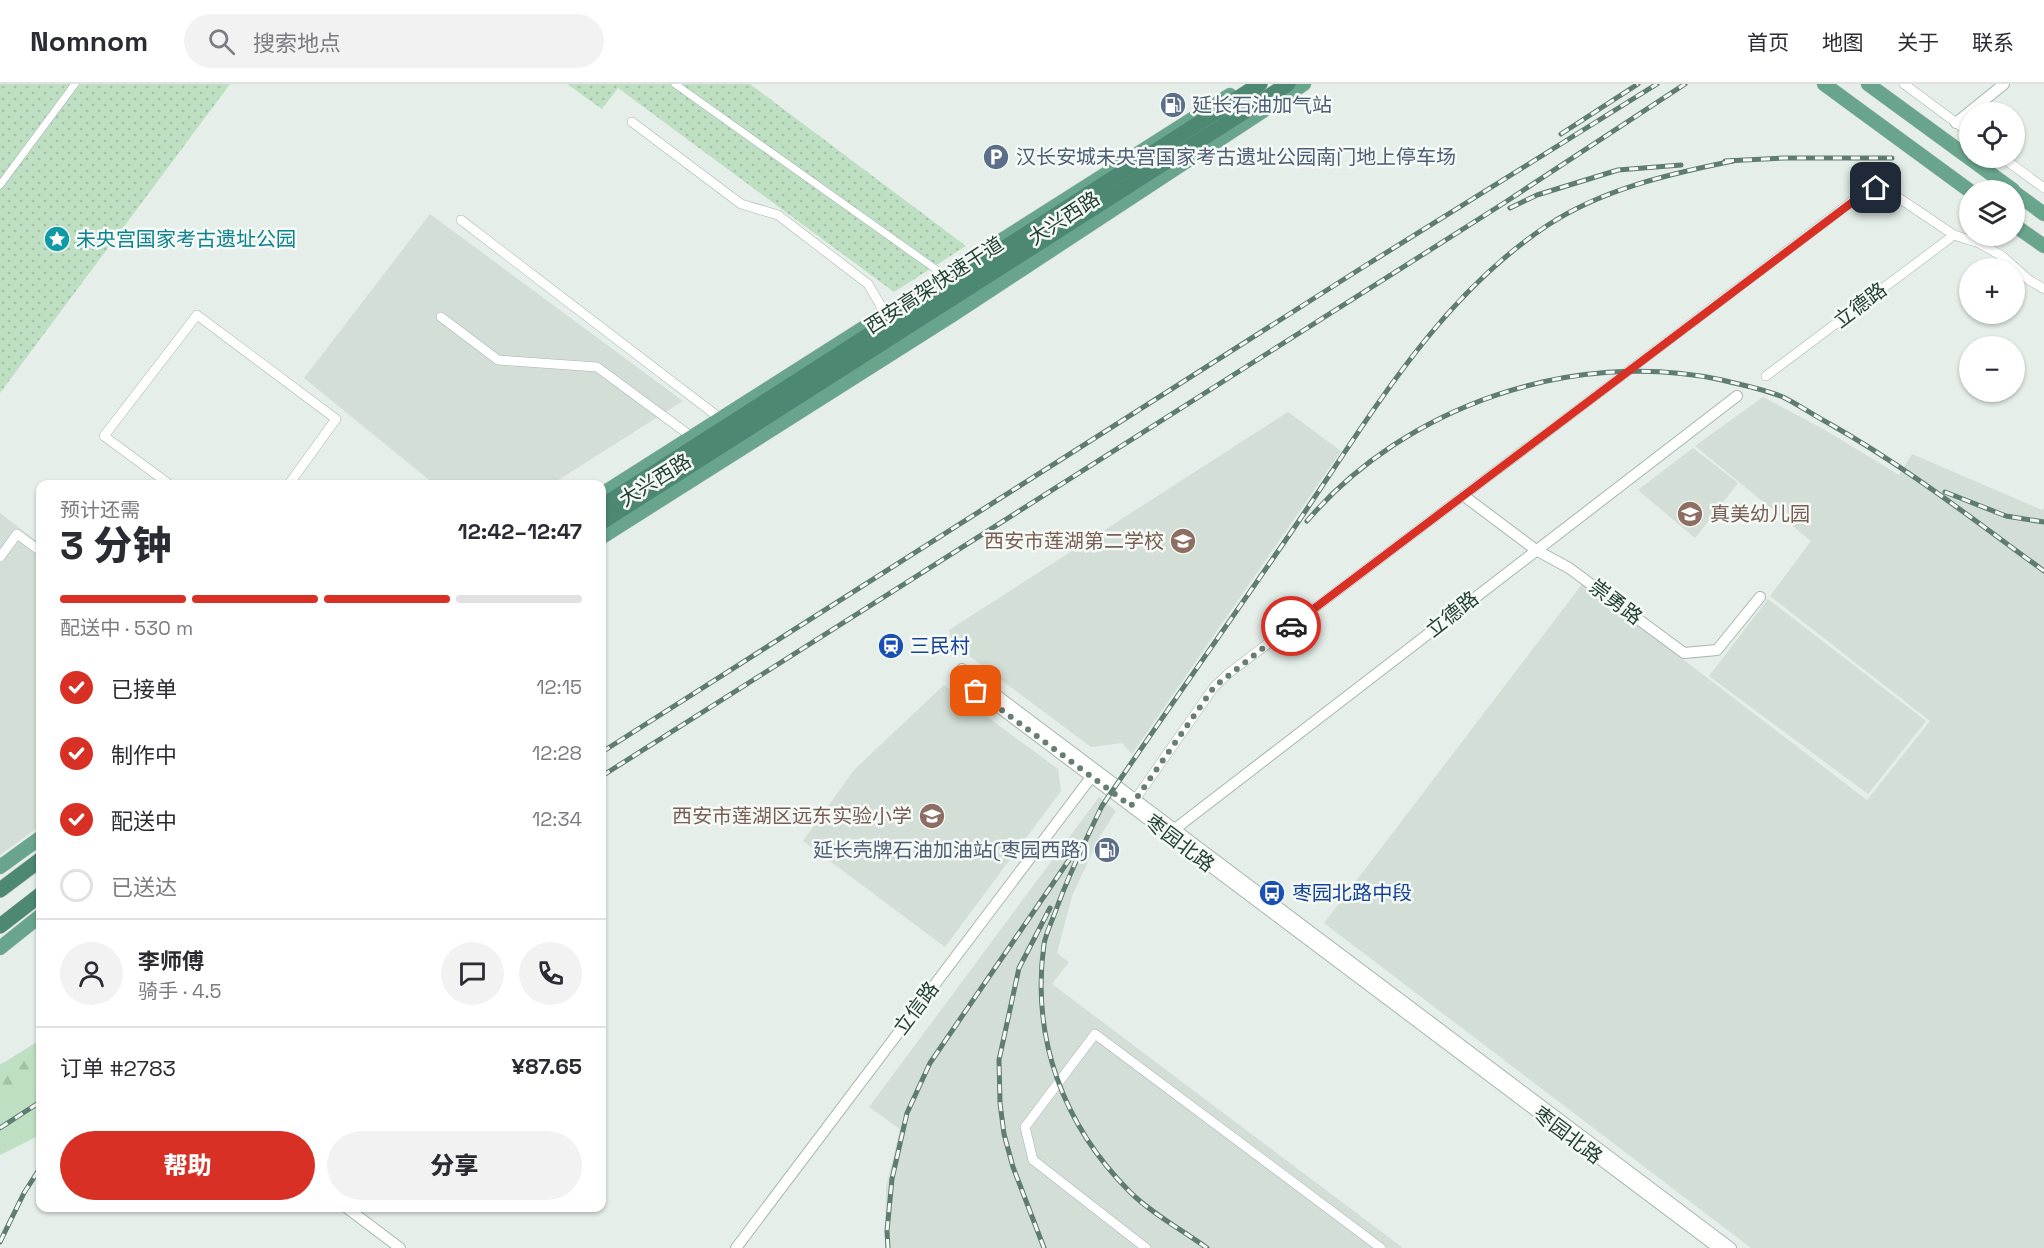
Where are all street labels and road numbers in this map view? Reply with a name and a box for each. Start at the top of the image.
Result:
street label: 大兴西路 [1023,185,1105,251]
street label: 西安高架快速干道 [860,231,1008,339]
street label: 立德路 [1828,277,1892,333]
street label: 大兴西路 [614,448,696,512]
street label: 崇勇路 [1584,574,1648,630]
street label: 立德路 [1420,585,1484,643]
street label: 枣园北路 [1140,809,1220,877]
street label: 立信路 [888,976,944,1040]
street label: 枣园北路 [1528,1101,1608,1169]

